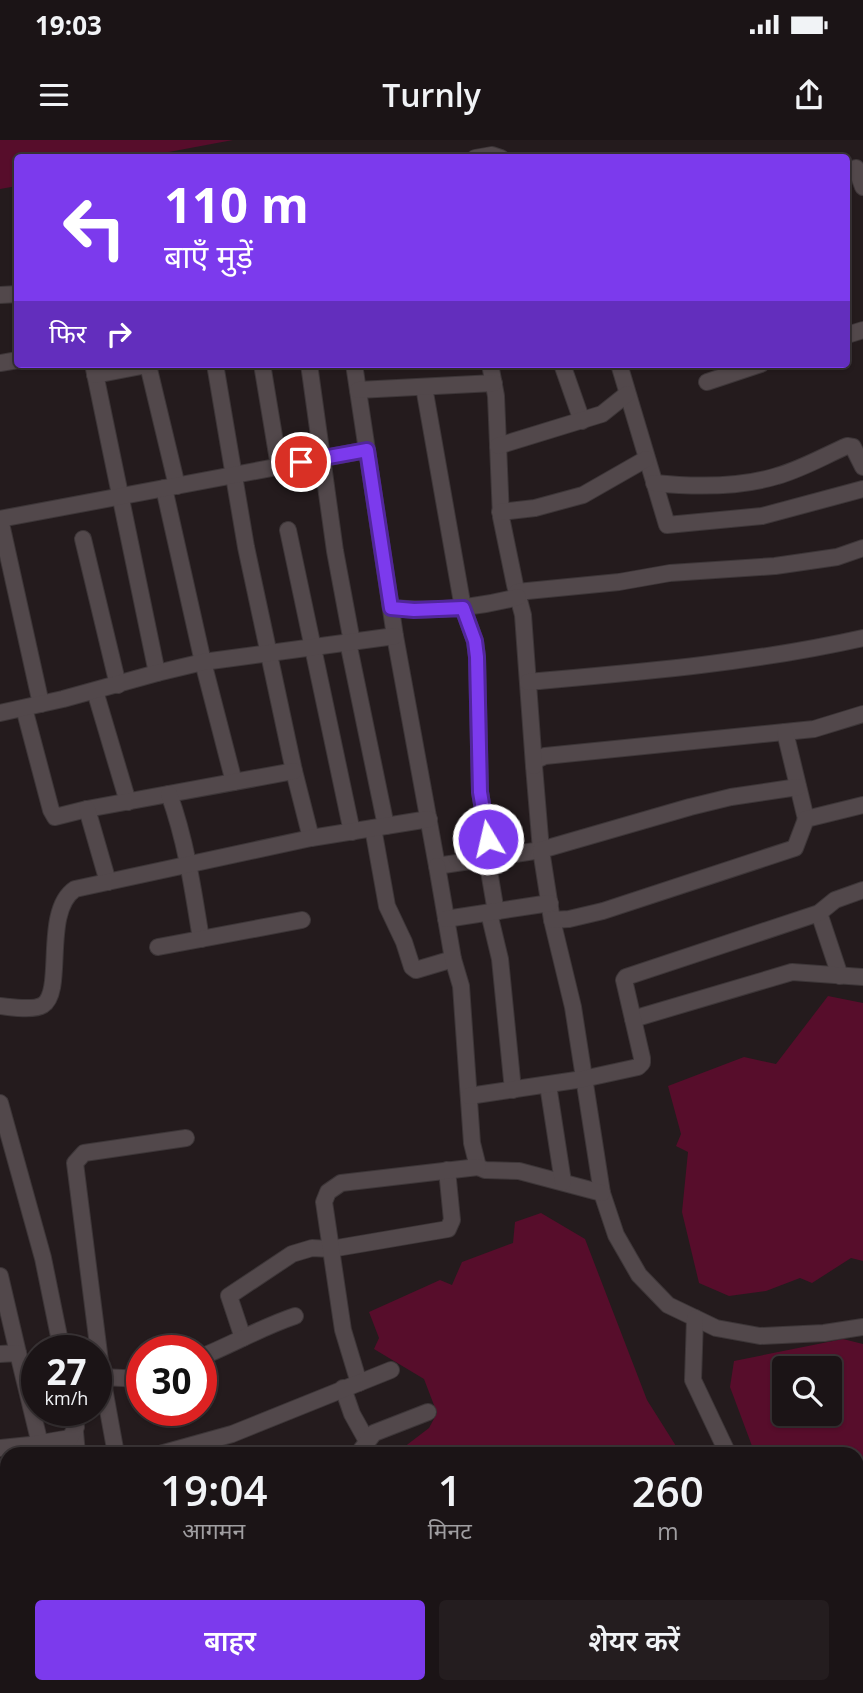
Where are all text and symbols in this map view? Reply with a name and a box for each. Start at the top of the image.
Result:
text: 19:03 [35,7,102,43]
text: Turnly [382,73,481,116]
icon: menu [35,76,73,114]
icon: share [790,76,828,114]
text: 110 m [164,171,309,237]
icon: left [49,182,140,273]
text: बाएँ मुड़ें [164,234,253,277]
text: फिर [49,315,86,351]
icon: right [100,315,138,353]
pin [271,432,331,492]
icon: arrive [282,443,320,481]
position arrow [451,802,525,876]
speed limit sign: 30 [126,1335,217,1426]
text: 27 [46,1348,87,1395]
map controls [772,1356,842,1426]
button: search [772,1356,842,1426]
text: km/h [45,1386,88,1410]
text: 19:04 [160,1461,268,1518]
text: 1 [438,1461,462,1518]
text: 260 [632,1462,704,1519]
text: आगमन [182,1514,245,1546]
text: मिनट [428,1514,472,1546]
text: m [657,1515,679,1547]
button: बाहर [35,1600,425,1680]
button: शेयर करें [439,1600,829,1680]

